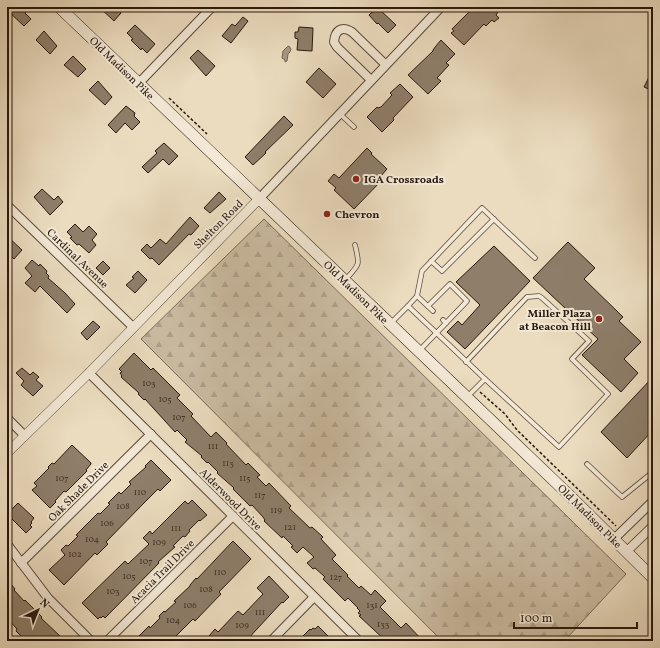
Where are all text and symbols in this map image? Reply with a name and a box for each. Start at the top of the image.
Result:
street label: Old Madison Pike [85,34,157,104]
place label: IGA Crossroads [364,173,444,188]
marker: IGA Crossroads [351,174,361,184]
street label: Shelton Road [191,197,247,253]
place label: Chevron [335,208,379,223]
marker: Chevron [322,209,332,219]
street label: Cardinal Avenue [43,226,111,292]
street label: Old Madison Pike [319,258,391,328]
place label: Miller Plaza at Beacon Hill [519,307,591,335]
marker: Miller Plaza at Beacon Hill [594,314,604,324]
house number: 103 [142,377,156,390]
house number: 105 [158,393,172,406]
house number: 107 [172,411,186,424]
house number: 111 [208,440,218,453]
house number: 113 [222,457,234,470]
street label: Oak Shade Drive [45,458,113,526]
street label: Alderwood Drive [195,466,264,535]
house number: 107 [55,472,69,485]
house number: 115 [239,472,251,485]
street label: Old Madison Pike [554,482,624,552]
house number: 110 [134,486,147,499]
house number: 117 [254,489,266,502]
house number: 108 [116,500,130,513]
house number: 119 [270,504,282,517]
house number: 106 [100,517,114,530]
house number: 121 [284,521,296,534]
house number: 111 [171,522,181,535]
house number: 104 [85,533,99,546]
house number: 109 [152,536,166,549]
street label: Acacia Trail Drive [128,537,199,608]
house number: 102 [68,548,82,561]
house number: 107 [139,555,153,568]
house number: 110 [214,566,227,579]
house number: 105 [122,570,136,583]
house number: 127 [330,571,342,584]
house number: 108 [199,583,213,596]
house number: 103 [106,585,120,598]
north arrow [18,590,58,630]
text: N [36,596,52,612]
house number: 106 [183,599,197,612]
house number: 131 [366,599,378,612]
scale bar [514,604,637,630]
house number: 111 [255,606,265,619]
text: 100 m [520,611,553,627]
house number: 104 [166,614,180,627]
house number: 133 [377,618,390,631]
house number: 109 [235,619,249,632]

